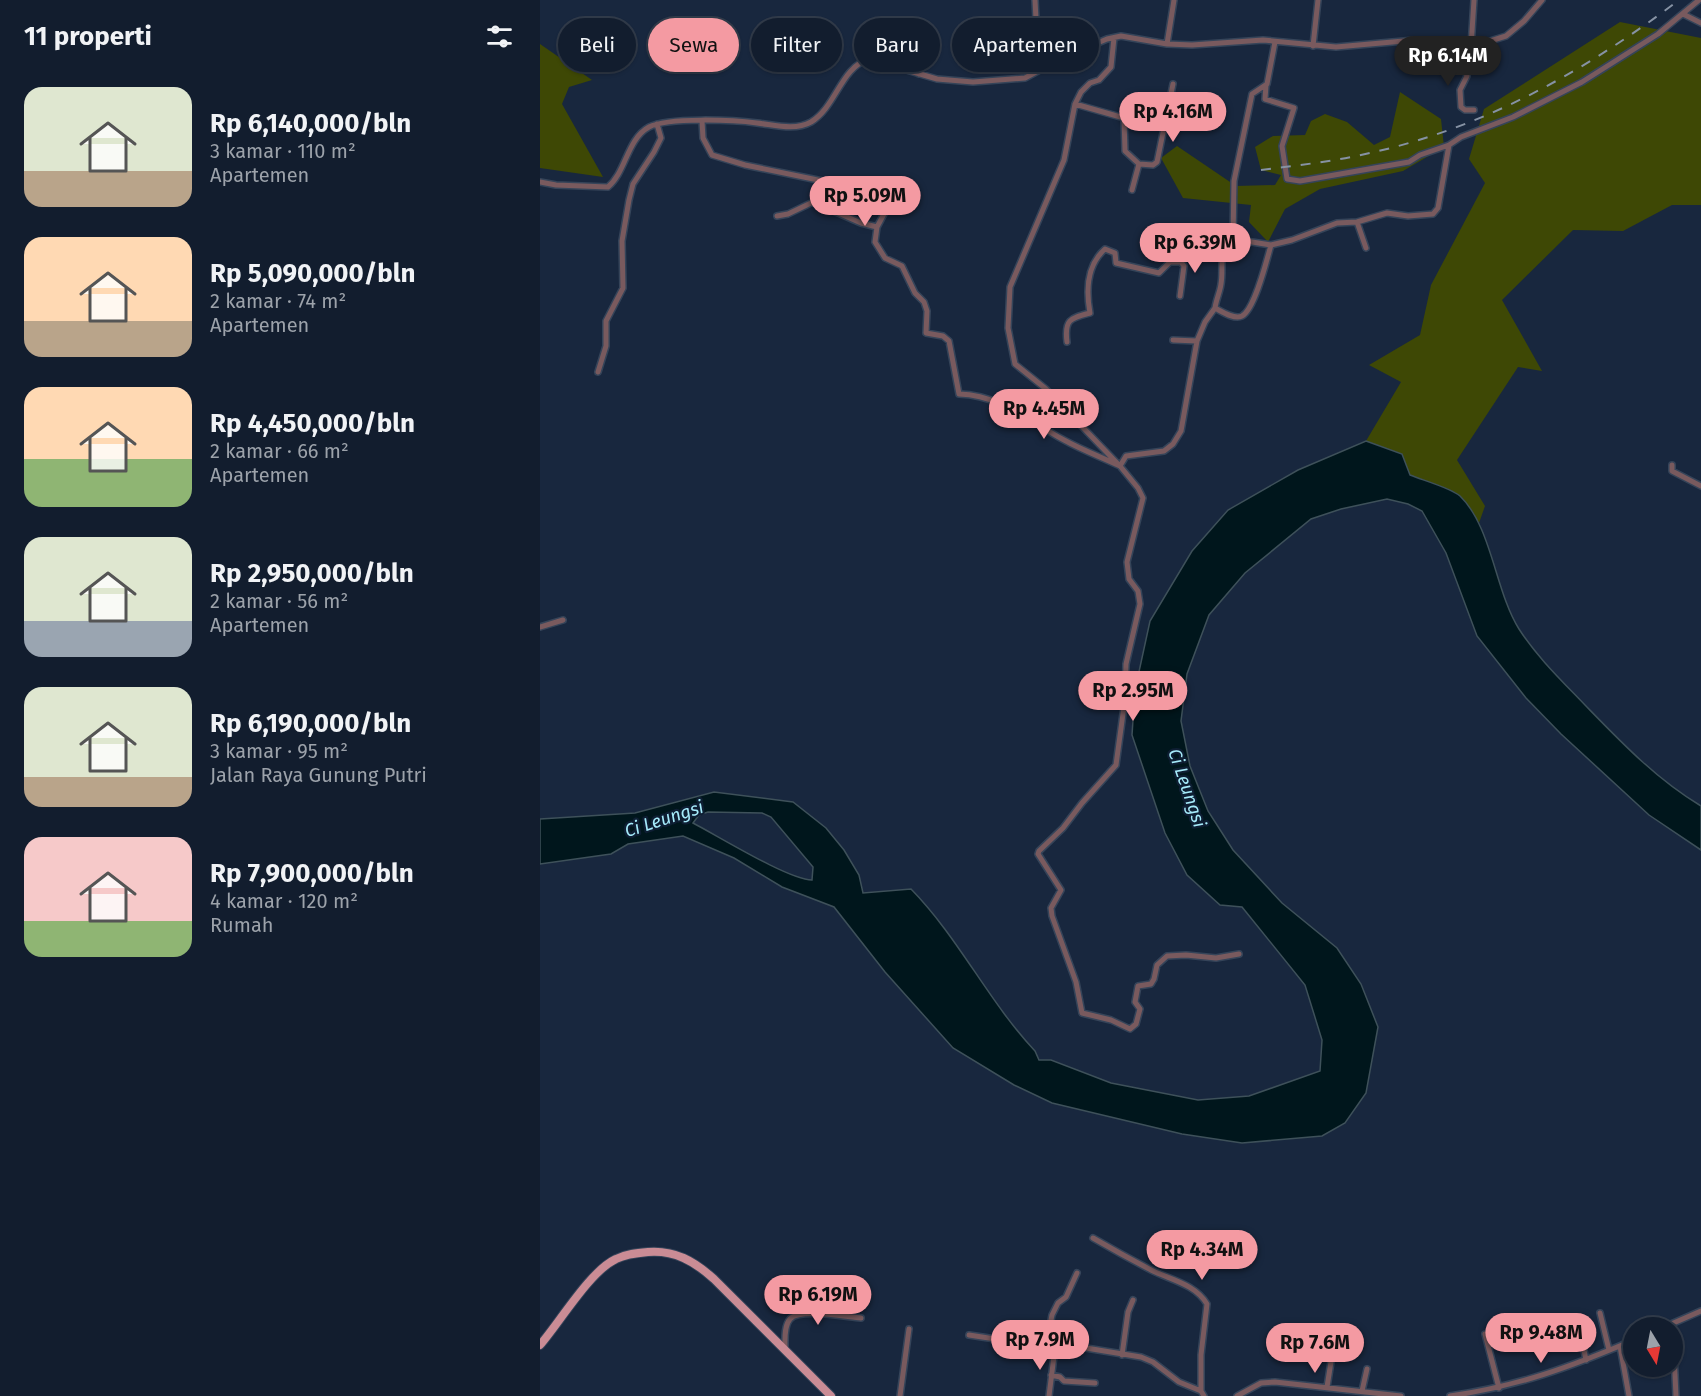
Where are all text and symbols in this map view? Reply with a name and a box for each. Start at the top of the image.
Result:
chip: Beli [558,18,636,72]
chip: Sewa [648,18,739,72]
chip: Filter [751,18,842,72]
chip: Baru [854,18,940,72]
chip: Apartemen [952,18,1099,72]
icon: filters [483,20,516,53]
text: 11 properti [24,21,152,52]
pin: Rp 6.14M [1386,36,1510,87]
text: Rp 6.14M [1408,43,1488,67]
pin: Rp 4.16M [1111,92,1235,143]
text: Rp 4.16M [1133,99,1213,123]
text: Rp 6,140,000/bln [210,108,411,139]
icon: home [72,111,144,183]
text: 3 kamar · 110 m² [210,139,356,163]
text: Apartemen [210,163,309,187]
pin: Rp 5.09M [803,176,927,227]
text: Rp 5.09M [824,183,906,207]
pin: Rp 6.39M [1133,223,1257,274]
text: Rp 6.39M [1154,230,1236,254]
text: Rp 5,090,000/bln [210,258,416,289]
icon: home [72,261,144,333]
text: 2 kamar · 74 m² [210,289,346,313]
text: Apartemen [210,313,309,337]
pin: Rp 4.45M [982,389,1106,440]
text: Rp 4.45M [1003,396,1085,420]
text: Rp 4,450,000/bln [210,408,415,439]
icon: home [72,411,144,483]
text: 2 kamar · 66 m² [210,439,349,463]
text: Apartemen [210,463,309,487]
text: Rp 2,950,000/bln [210,558,414,589]
icon: home [72,561,144,633]
text: 2 kamar · 56 m² [210,589,348,613]
text: Apartemen [210,613,309,637]
pin: Rp 2.95M [1071,671,1195,722]
text: Rp 2.95M [1092,678,1174,702]
text: Rp 6,190,000/bln [210,708,411,739]
icon: home [72,711,144,783]
text: 3 kamar · 95 m² [210,739,348,763]
water label: Ci Leungsi [1163,746,1211,830]
text: Jalan Raya Gunung Putri [210,763,427,787]
water label: Ci Leungsi [622,796,706,842]
text: Rp 7,900,000/bln [210,858,414,889]
icon: home [72,861,144,933]
text: 4 kamar · 120 m² [210,889,358,913]
text: Rumah [210,913,273,937]
pin: Rp 4.34M [1140,1230,1264,1281]
text: Rp 4.34M [1161,1237,1243,1261]
pin: Rp 6.19M [756,1275,880,1326]
text: Rp 6.19M [778,1282,858,1306]
pin: Rp 9.48M [1479,1313,1603,1364]
north arrow [1623,1317,1683,1377]
map controls [1623,1317,1683,1377]
pin: Rp 7.9M [985,1320,1095,1371]
text: Rp 9.48M [1499,1320,1583,1344]
pin: Rp 7.6M [1260,1323,1370,1374]
text: Rp 7.9M [1005,1327,1075,1351]
text: Rp 7.6M [1280,1330,1350,1354]

